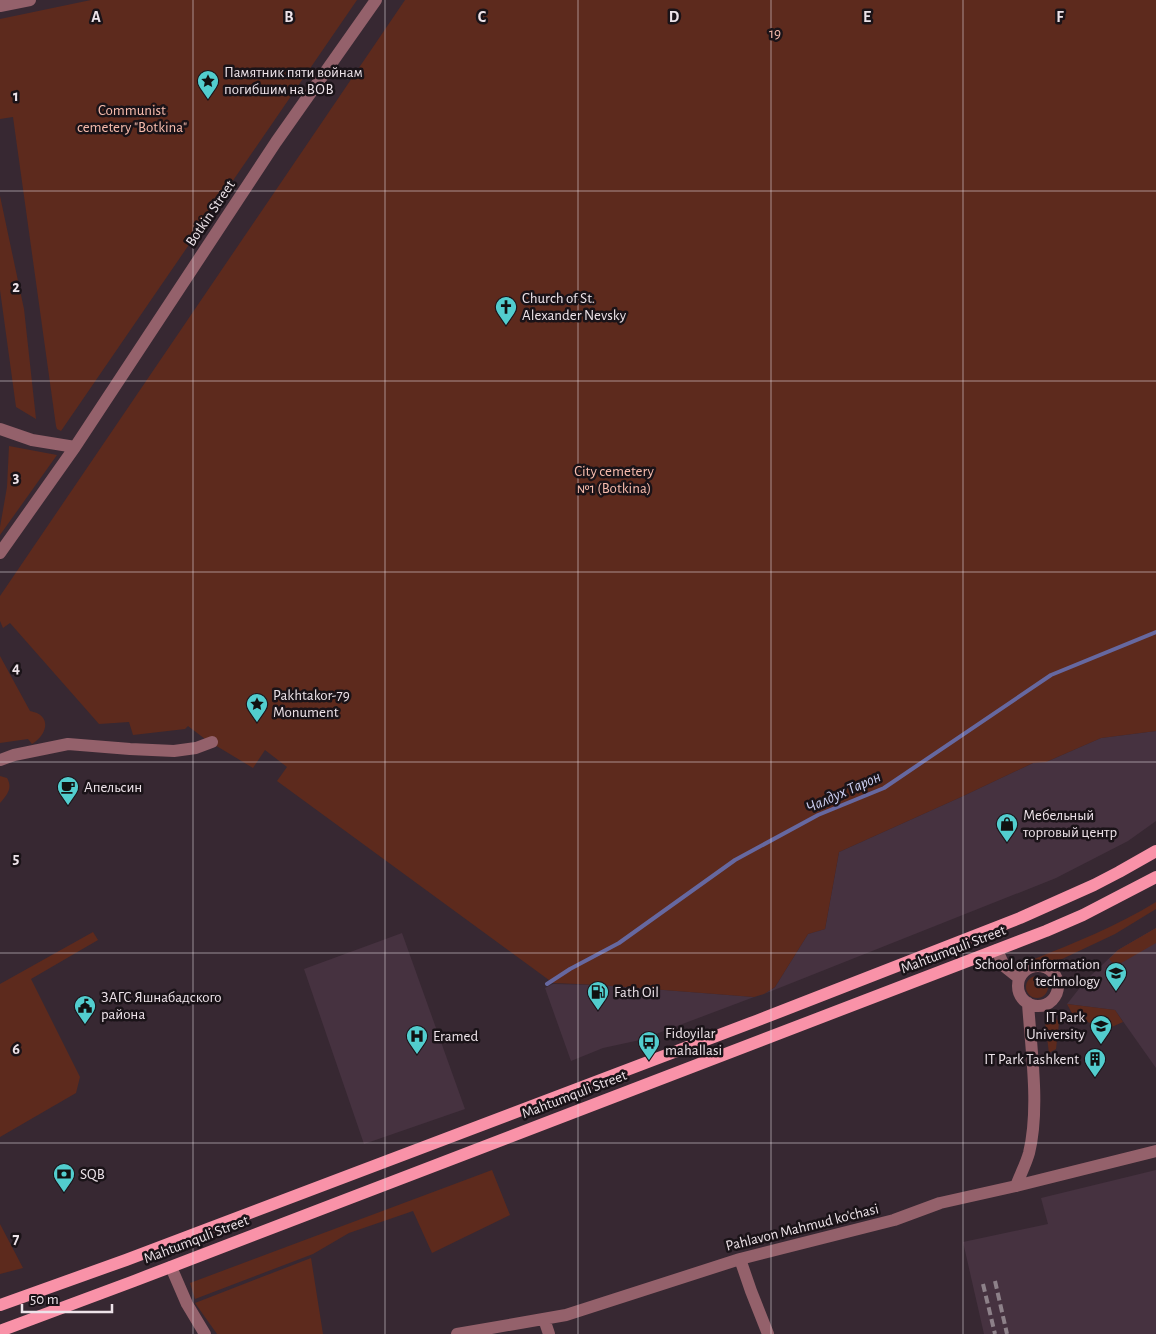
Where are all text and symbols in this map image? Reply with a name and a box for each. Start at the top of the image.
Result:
text: A [91,9,101,25]
text: B [284,9,294,25]
text: C [478,9,487,25]
text: D [669,9,680,25]
text: E [863,9,871,25]
text: F [1056,9,1064,25]
park label: 19 [769,26,781,41]
place label: Памятник пяти войнам погибшим на ВОВ [224,65,363,97]
place icon: Памятник пяти войнам погибшим на ВОВ [196,69,220,100]
text: 1 [13,88,19,104]
park label: Communist cemetery "Botkina" [77,103,187,135]
street label: Botkin Street [183,177,238,249]
text: 2 [12,279,20,295]
place label: Church of St. Alexander Nevsky [522,291,627,323]
church icon: Church of St. Alexander Nevsky [494,295,518,326]
park label: City cemetery №1 (Botkina) [574,464,654,496]
text: 3 [13,469,20,485]
text: 4 [12,660,20,676]
place label: Pakhtakor-79 Monument [273,688,350,720]
place icon: Pakhtakor-79 Monument [245,692,269,723]
water label: Чалдух Тарон [804,768,883,816]
cafe icon: Апельсин [56,775,80,806]
place label: Апельсин [84,780,142,795]
place label: Мебельный торговый центр [1022,808,1118,840]
shop icon: Мебельный торговый центр [995,812,1019,843]
text: 5 [13,850,20,866]
street label: Mahtumquli Street [899,922,1008,976]
place label: School of information technology [975,957,1101,989]
school or university icon: School of information technology [1104,961,1128,992]
fuel station icon: Fath Oil [586,980,610,1011]
place label: Fath Oil [614,985,659,1000]
place label: ЗАГС Яшнабадского района [101,990,222,1022]
public building icon: ЗАГС Яшнабадского района [73,994,97,1025]
place label: IT Park University [1026,1010,1086,1042]
school or university icon: IT Park University [1089,1014,1113,1045]
hospital icon: Eramed [405,1024,429,1055]
place label: Fidoyilar mahallasi [665,1026,722,1058]
place label: Eramed [433,1029,478,1044]
bus stop icon: Fidoyilar mahallasi [637,1030,661,1061]
text: 6 [12,1041,20,1057]
building icon: IT Park Tashkent [1083,1047,1107,1078]
place label: IT Park Tashkent [984,1052,1079,1067]
street label: Mahtumquli Street [520,1067,629,1121]
bank icon: SQB [52,1162,76,1193]
place label: SQB [80,1167,105,1182]
street label: Pahlavon Mahmud ko'chasi [724,1201,880,1254]
street label: Mahtumquli Street [142,1212,251,1266]
text: 7 [13,1231,20,1247]
scale bar [22,1282,112,1314]
text: 50 m [30,1292,59,1307]

